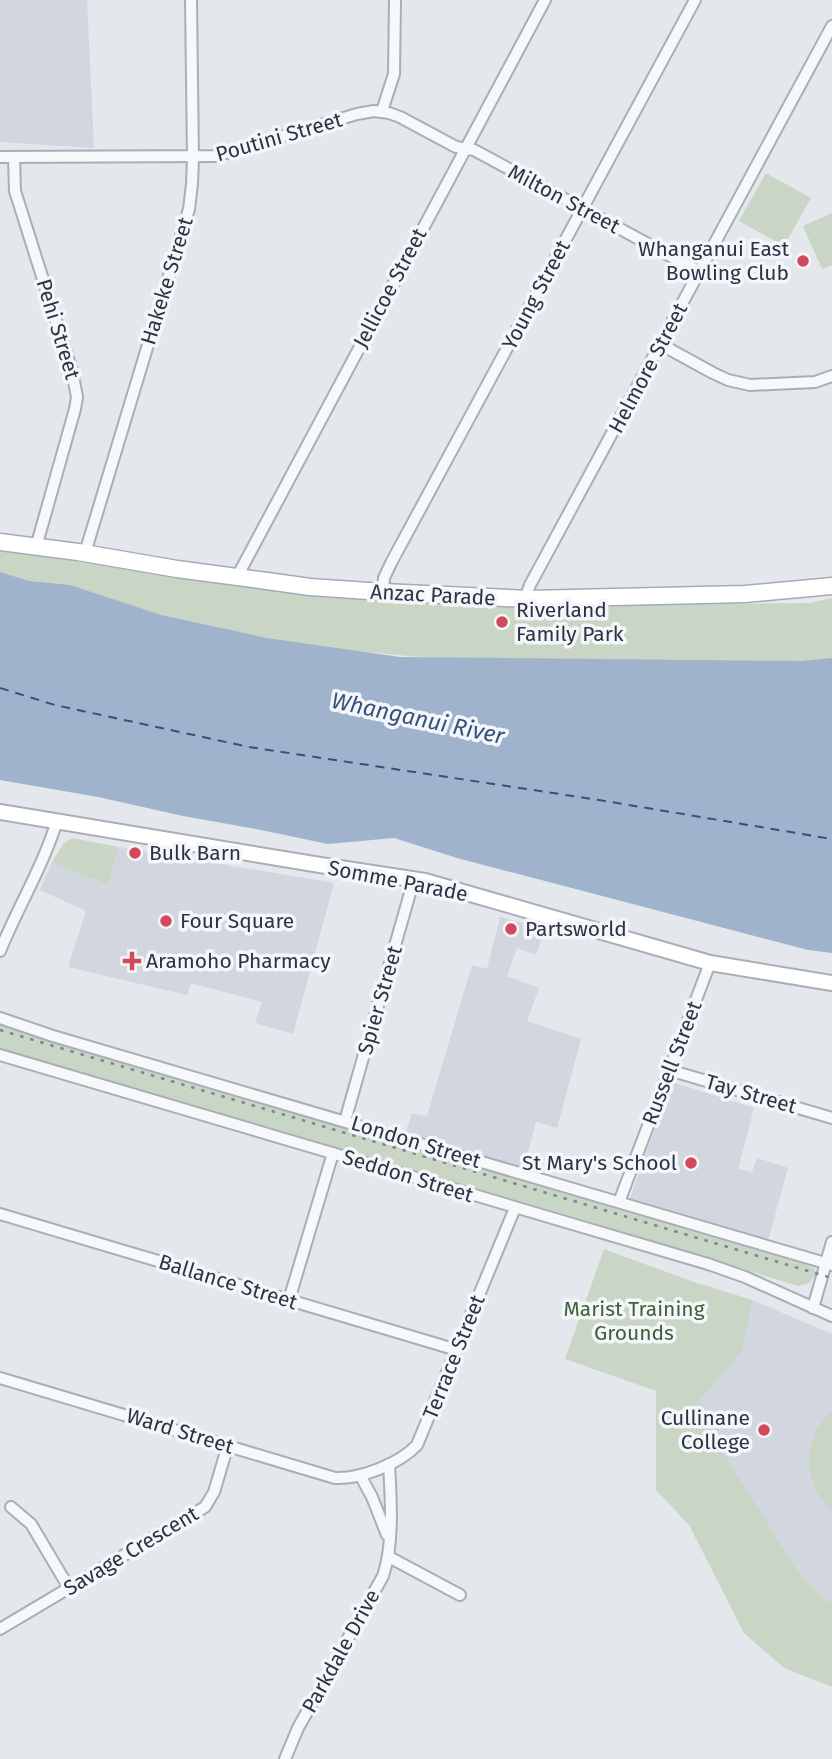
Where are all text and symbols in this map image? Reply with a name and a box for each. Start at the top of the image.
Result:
street label: Poutini Street [213,106,346,167]
street label: Milton Street [504,159,625,239]
street label: Hakeke Street [135,214,199,348]
street label: Jellicoe Street [348,223,433,352]
street label: Young Street [496,235,576,354]
place label: Whanganui East Bowling Club [638,236,789,286]
marker: Whanganui East Bowling Club [795,253,811,269]
street label: Pehi Street [30,276,86,383]
street label: Helmore Street [603,298,693,438]
street label: Anzac Parade [370,579,496,611]
place label: Riverland Family Park [516,597,624,647]
marker: Riverland Family Park [494,614,510,630]
water label: Whanganui River [329,686,508,750]
place label: Bulk Barn [149,840,241,866]
marker: Bulk Barn [127,845,143,861]
street label: Somme Parade [326,855,470,907]
place label: Four Square [180,908,294,934]
marker: Four Square [158,913,174,929]
place label: Partsworld [525,916,627,942]
marker: Partsworld [503,921,519,937]
street label: Spier Street [352,942,408,1057]
place label: Aramoho Pharmacy [146,948,331,974]
marker: Aramoho Pharmacy [124,953,140,969]
street label: Russell Street [636,997,708,1129]
street label: Tay Street [702,1069,800,1120]
street label: London Street [348,1110,484,1174]
street label: Seddon Street [340,1144,477,1208]
place label: St Mary's School [522,1150,677,1176]
marker: St Mary's School [683,1155,699,1171]
street label: Ballance Street [156,1249,301,1316]
street label: Terrace Street [417,1291,491,1423]
park label: Marist Training Grounds [563,1296,705,1346]
street label: Ward Street [123,1402,237,1460]
place label: Cullinane College [661,1405,750,1455]
marker: Cullinane College [756,1422,772,1438]
street label: Savage Crescent [59,1500,203,1601]
street label: Parkdale Drive [296,1585,386,1717]

